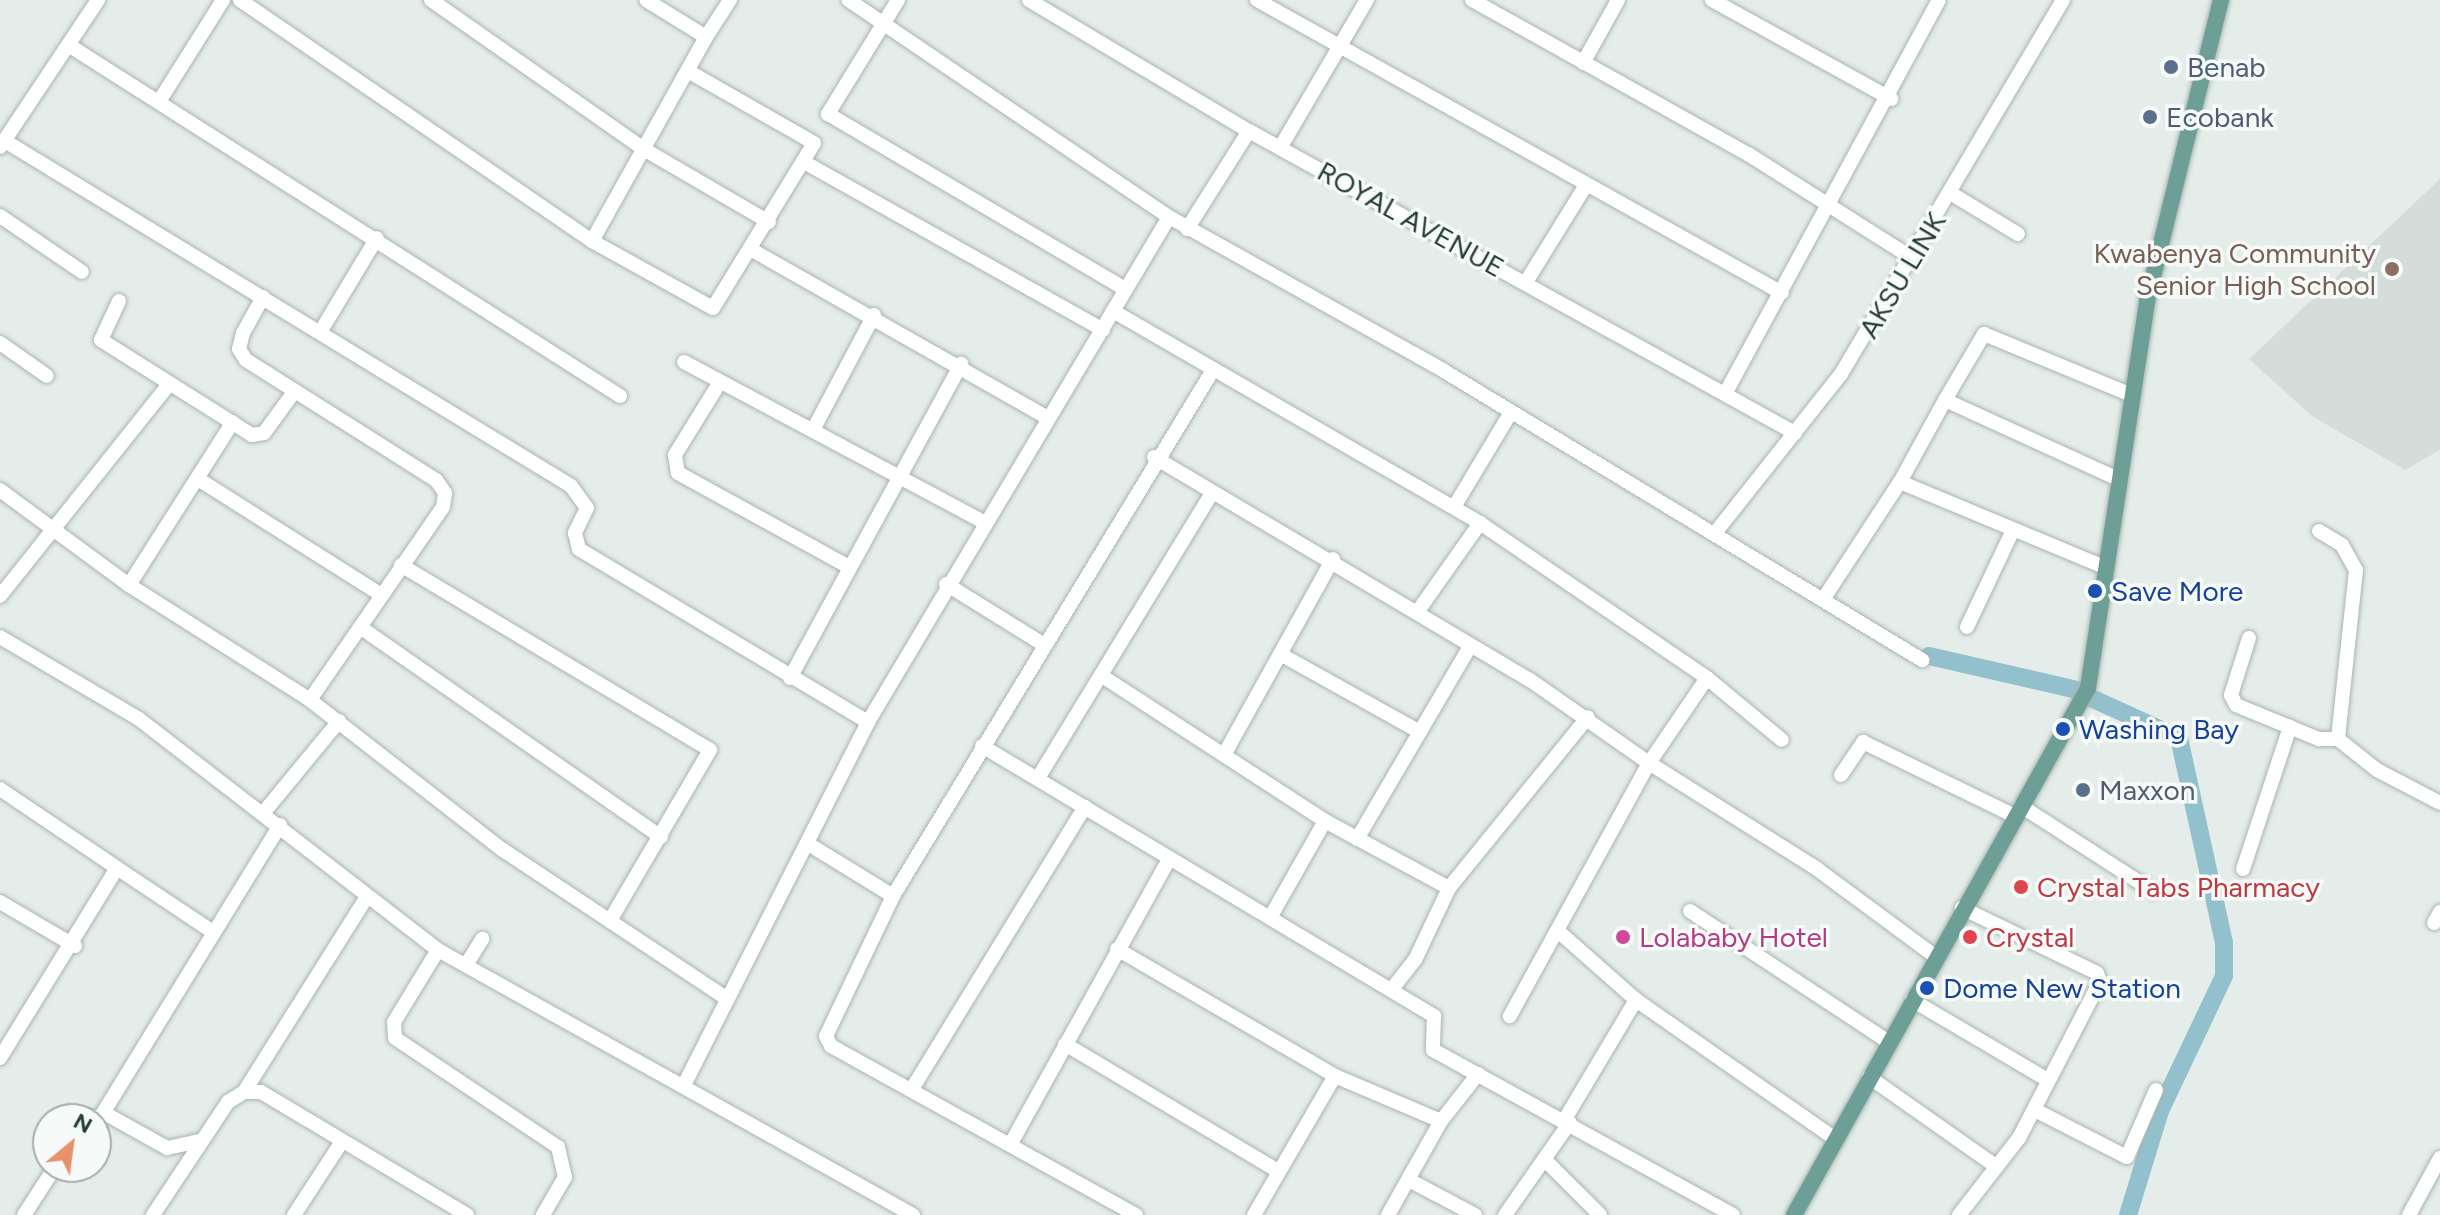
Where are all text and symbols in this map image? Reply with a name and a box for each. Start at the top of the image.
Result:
place label: Benab [2187,50,2266,84]
marker: Benab [2162,58,2180,76]
place label: Ecobank [2166,100,2274,134]
marker: Ecobank [2141,108,2159,126]
street label: ROYAL AVENUE [1312,154,1510,284]
street label: AKSU LINK [1851,206,1953,344]
place label: Kwabenya Community Senior High School [2093,236,2376,302]
marker: Kwabenya Community Senior High School [2383,260,2401,278]
place label: Save More [2111,574,2243,608]
marker: Save More [2086,582,2104,600]
place label: Washing Bay [2079,712,2239,746]
marker: Washing Bay [2054,720,2072,738]
place label: Maxxon [2099,773,2195,807]
marker: Maxxon [2074,781,2092,799]
place label: Crystal Tabs Pharmacy [2037,870,2320,904]
marker: Crystal Tabs Pharmacy [2012,878,2030,896]
place label: Lolababy Hotel [1639,920,1828,954]
place label: Crystal [1986,920,2074,954]
marker: Lolababy Hotel [1614,928,1632,946]
marker: Crystal [1961,928,1979,946]
place label: Dome New Station [1943,971,2181,1005]
marker: Dome New Station [1918,979,1936,997]
north arrow [32,1103,112,1183]
text: N [69,1107,97,1139]

